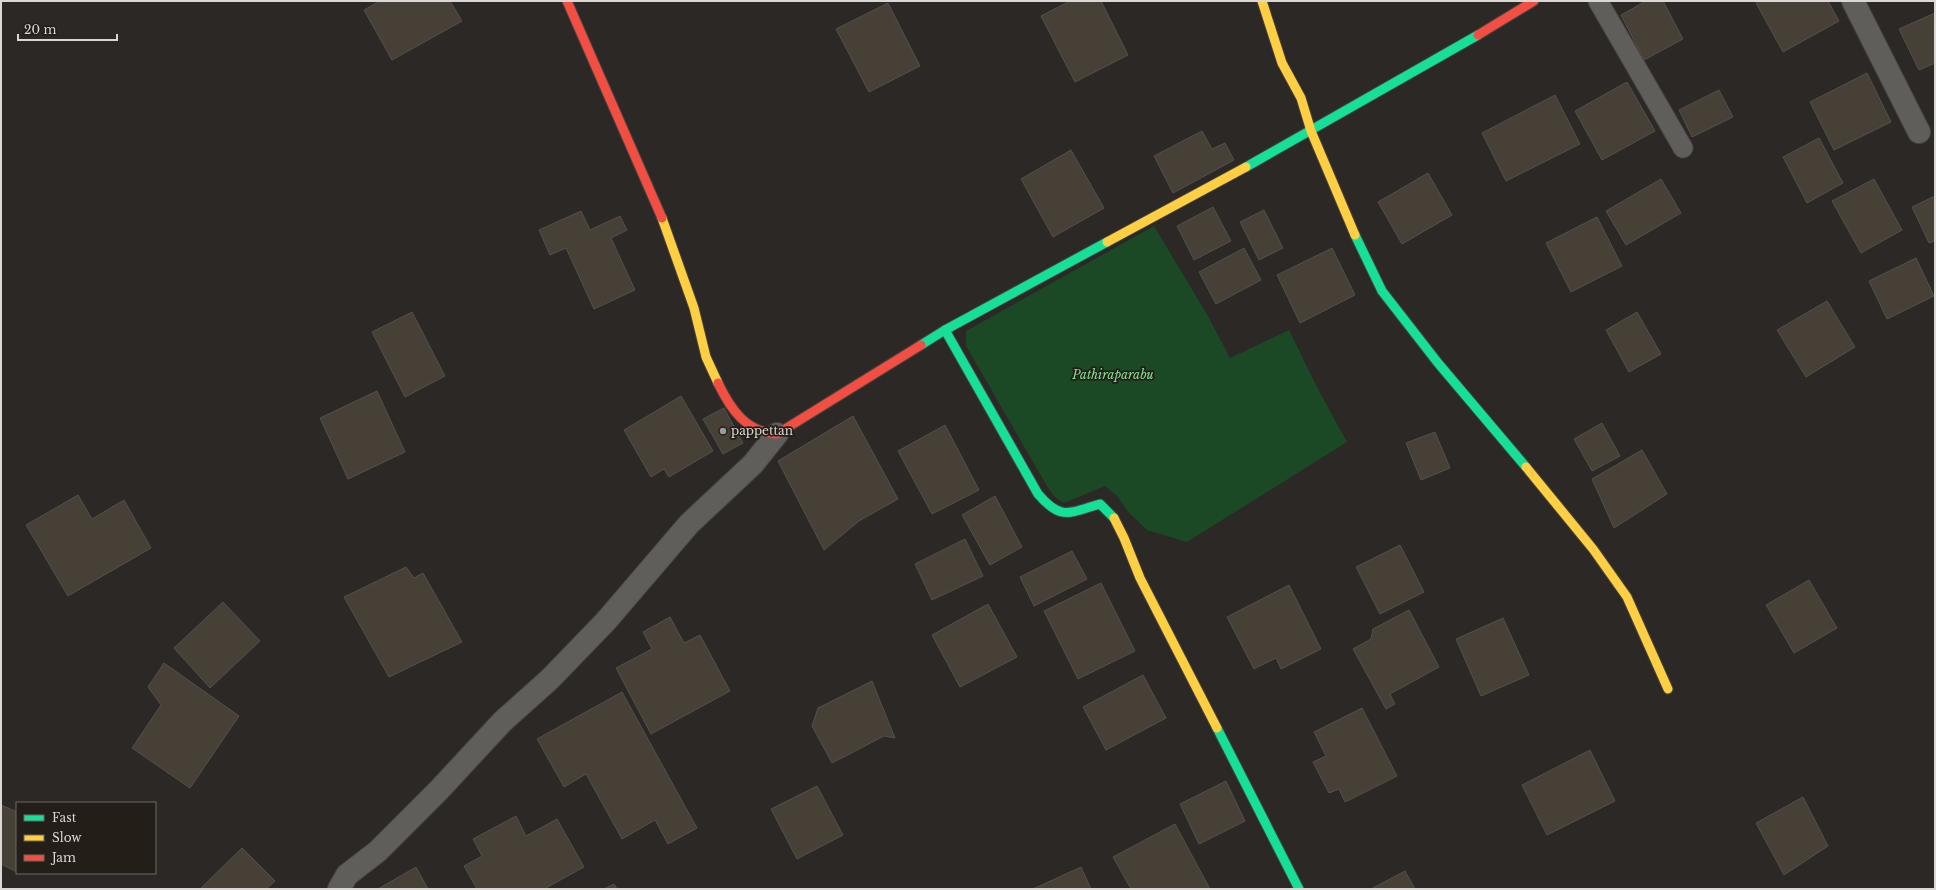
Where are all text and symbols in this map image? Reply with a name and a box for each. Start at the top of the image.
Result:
scale bar [18,16,117,42]
text: 20 m [24,22,56,37]
park label: Pathiraparabu [1071,367,1154,382]
place label: pappettan [731,423,793,438]
marker: pappettan [718,426,728,436]
legend [16,802,156,874]
text: Fast [52,810,77,825]
text: Slow [52,830,82,845]
text: Jam [50,850,76,865]

